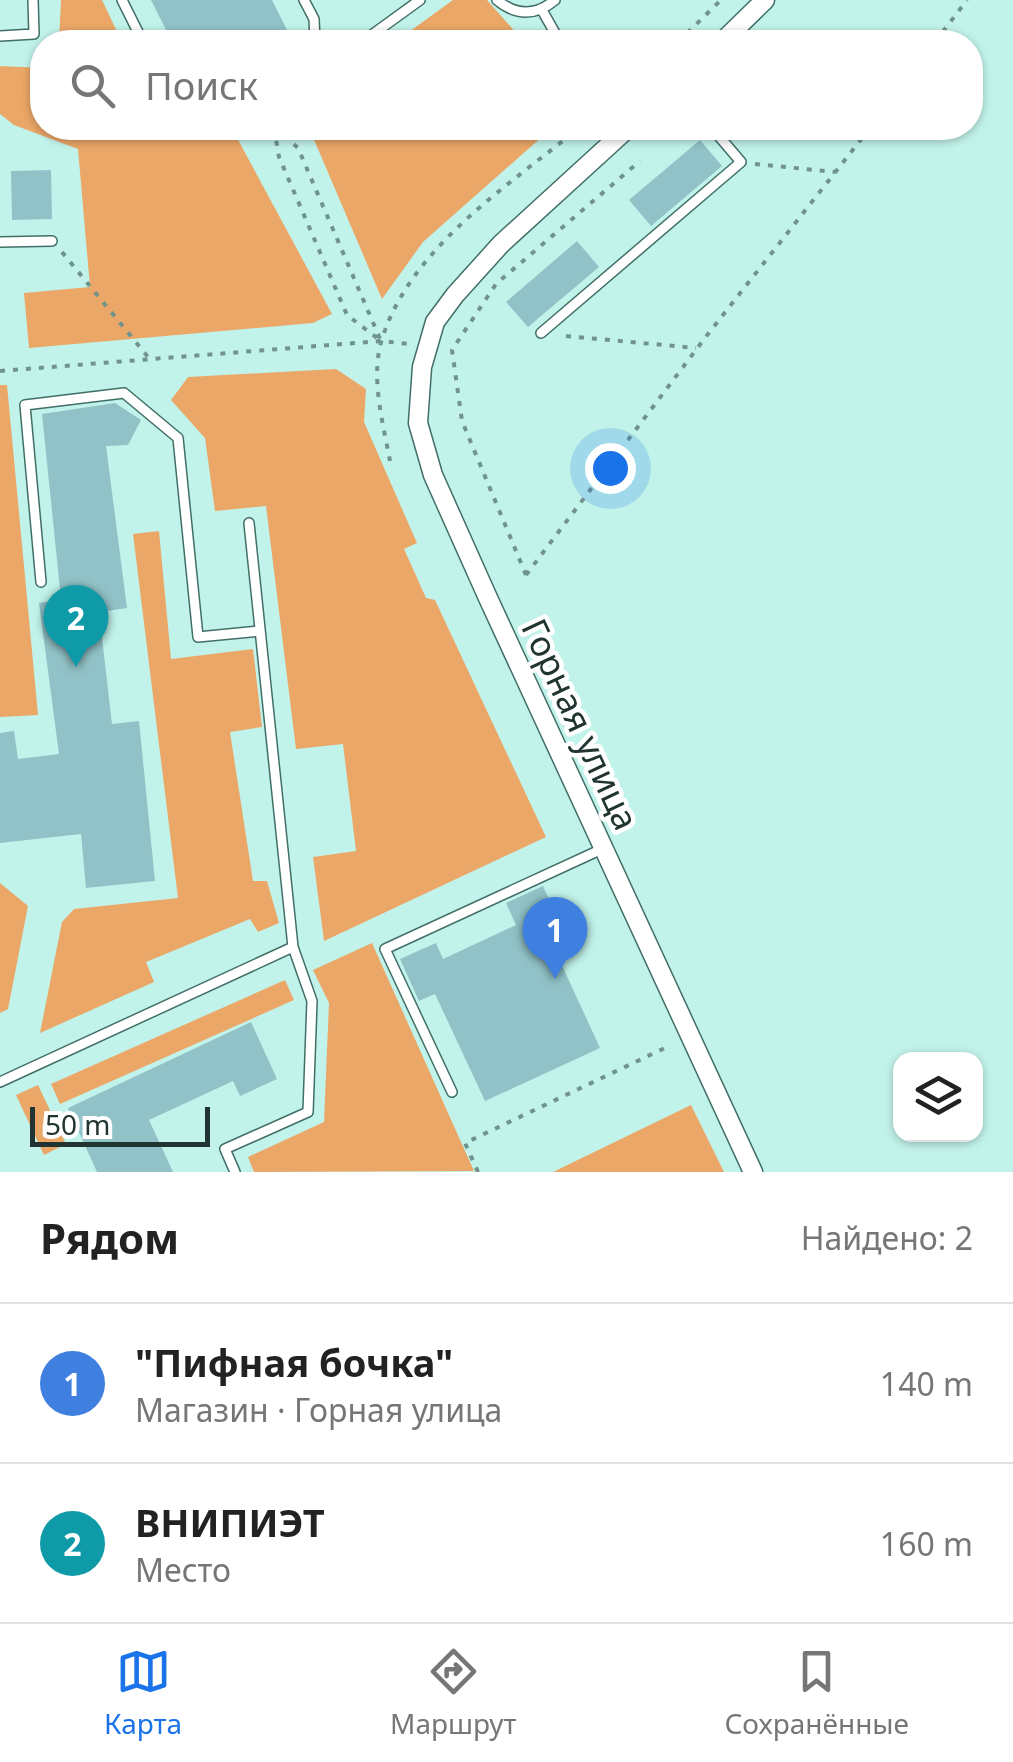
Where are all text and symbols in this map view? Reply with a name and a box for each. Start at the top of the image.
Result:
search box [30,30,983,140]
icon: search [65,58,120,113]
text: Поиск [145,59,258,111]
your location [585,443,636,494]
pin: 2 [44,584,108,667]
street label: Горная улица [512,611,650,837]
pin: 1 [522,896,588,979]
map controls [893,1052,983,1142]
button: layers [893,1052,983,1142]
scale bar [30,1102,210,1146]
text: 50 m [45,1105,111,1143]
text: Рядом [40,1209,179,1266]
text: Найдено: 2 [801,1216,973,1259]
text: "Пифная бочка" [135,1336,453,1388]
text: 1 [63,1362,82,1405]
text: 140 m [880,1362,973,1405]
text: Магазин · Горная улица [135,1388,502,1431]
text: ВНИПИЭТ [135,1496,325,1548]
text: 2 [63,1522,82,1565]
text: 160 m [880,1522,973,1565]
text: Место [135,1548,231,1591]
tab: Карта [104,1644,182,1742]
tab: Маршрут [390,1644,517,1742]
tab: Сохранённые [724,1644,909,1742]

